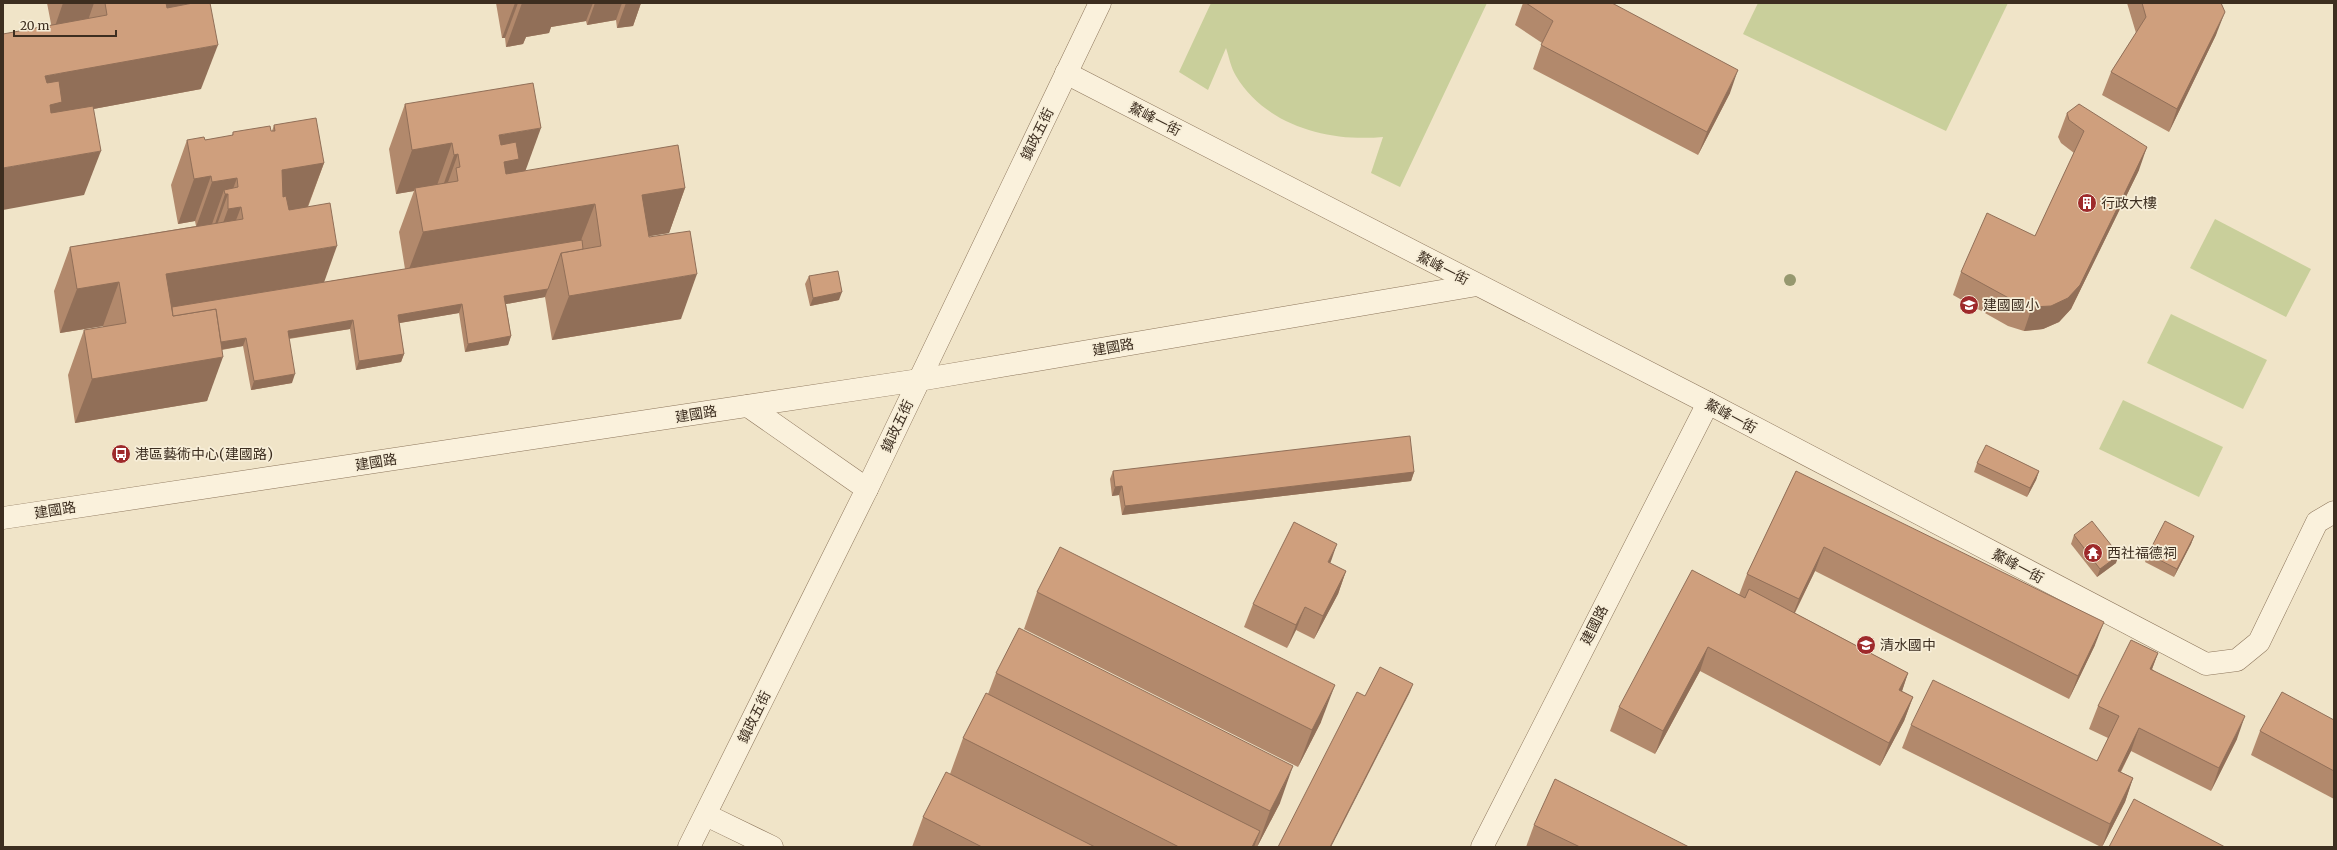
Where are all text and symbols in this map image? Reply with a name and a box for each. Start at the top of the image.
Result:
scale bar [14,12,116,38]
text: 20 m [20,18,49,33]
street label: 鰲峰一街 [1126,98,1184,140]
street label: 鎮政五街 [1017,105,1057,163]
building icon: 行政大樓 [2076,192,2098,214]
place label: 行政大樓 [2101,194,2157,212]
street label: 鰲峰一街 [1414,247,1472,289]
school or university icon: 建國國小 [1958,294,1980,316]
place label: 建國國小 [1983,296,2039,314]
street label: 建國路 [1091,334,1135,360]
street label: 鰲峰一街 [1702,395,1760,437]
street label: 鎮政五街 [877,397,917,455]
street label: 建國路 [674,402,718,426]
bus stop icon: 港區藝術中心(建國路) [110,443,132,465]
place label: 港區藝術中心(建國路) [135,445,273,463]
street label: 建國路 [354,450,398,474]
street label: 建國路 [33,498,77,522]
temple icon: 西社福德祠 [2082,542,2104,564]
place label: 西社福德祠 [2107,544,2177,562]
street label: 鰲峰一街 [1989,545,2047,587]
street label: 建國路 [1576,602,1612,648]
school or university icon: 清水國中 [1855,634,1877,656]
place label: 清水國中 [1880,636,1936,654]
street label: 鎮政五街 [734,688,774,746]

